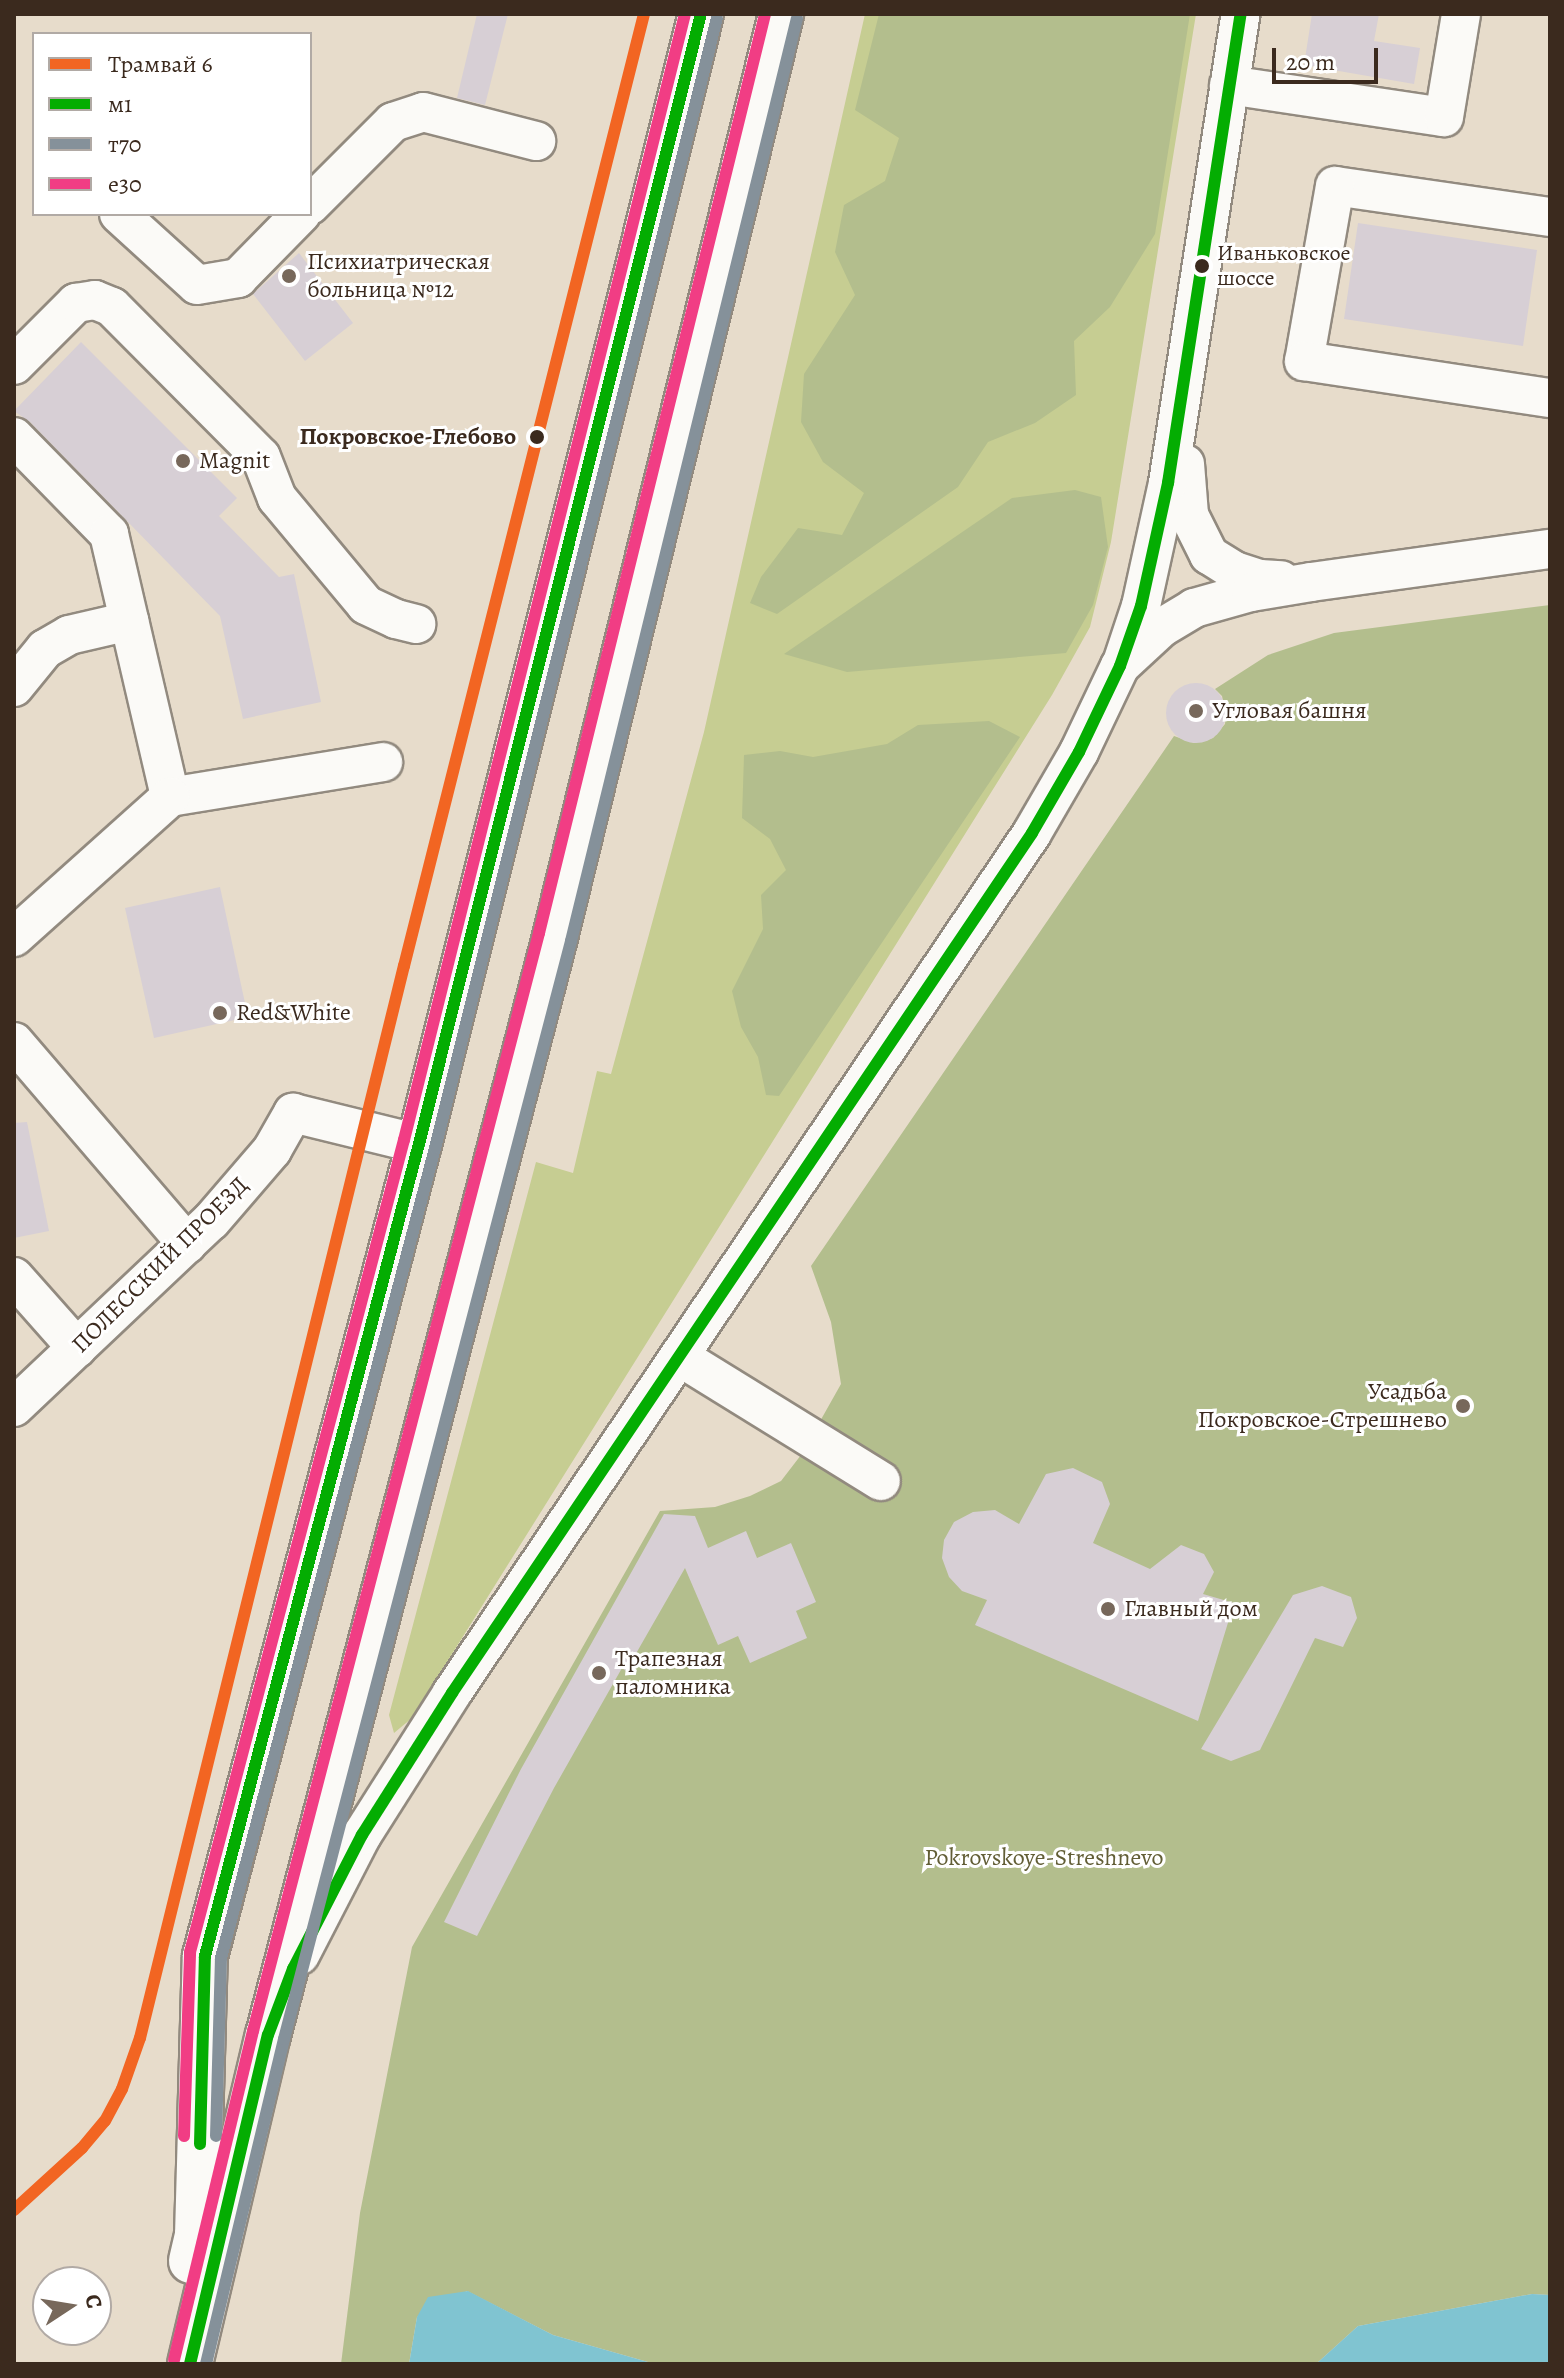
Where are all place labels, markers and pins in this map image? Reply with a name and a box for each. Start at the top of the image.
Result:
place label: Иваньковское шоссе [1217,240,1351,292]
place label: Психиатрическая больница №12 [307,248,490,304]
marker: Иваньковское шоссе [1194,258,1210,274]
marker: Психиатрическая больница №12 [278,265,300,287]
place label: Покровское-Глебово [299,423,516,451]
marker: Покровское-Глебово [523,423,551,451]
place label: Magnit [199,447,270,475]
marker: Magnit [174,452,192,470]
place label: Угловая башня [1212,697,1367,725]
marker: Угловая башня [1187,702,1205,720]
place label: Red&White [236,999,351,1027]
marker: Red&White [211,1004,229,1022]
place label: Усадьба Покровское-Стрешнево [1198,1378,1447,1434]
marker: Усадьба Покровское-Стрешнево [1454,1397,1472,1415]
place label: Главный дом [1124,1595,1258,1623]
marker: Главный дом [1099,1600,1117,1618]
place label: Трапезная паломника [615,1645,731,1701]
marker: Трапезная паломника [590,1664,608,1682]

